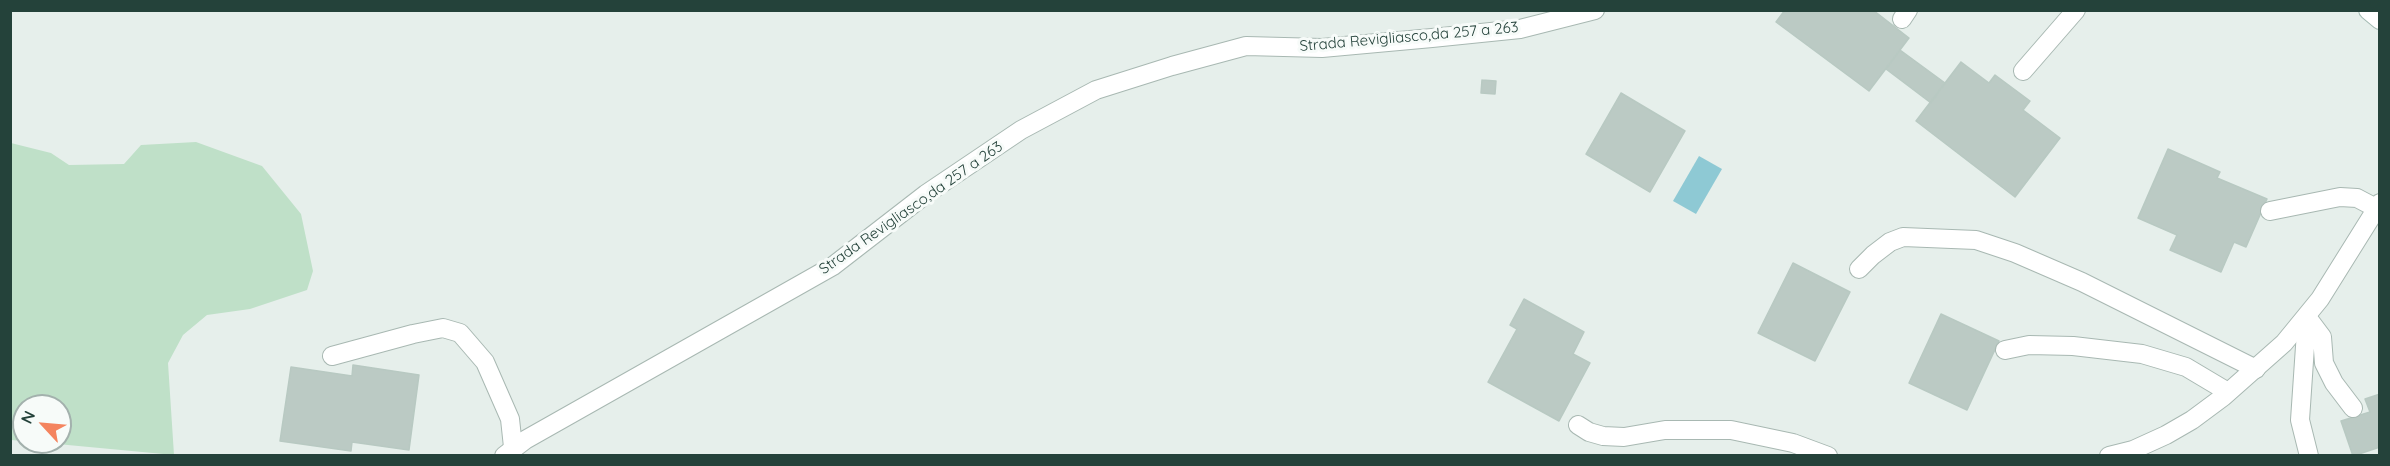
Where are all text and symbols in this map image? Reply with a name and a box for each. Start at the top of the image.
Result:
street label: Strada Revigliasco,da 257 a 263 [1299,18,1519,56]
street label: Strada Revigliasco,da 257 a 263 [816,138,1006,278]
north arrow [12,394,72,454]
text: N [16,407,39,427]

